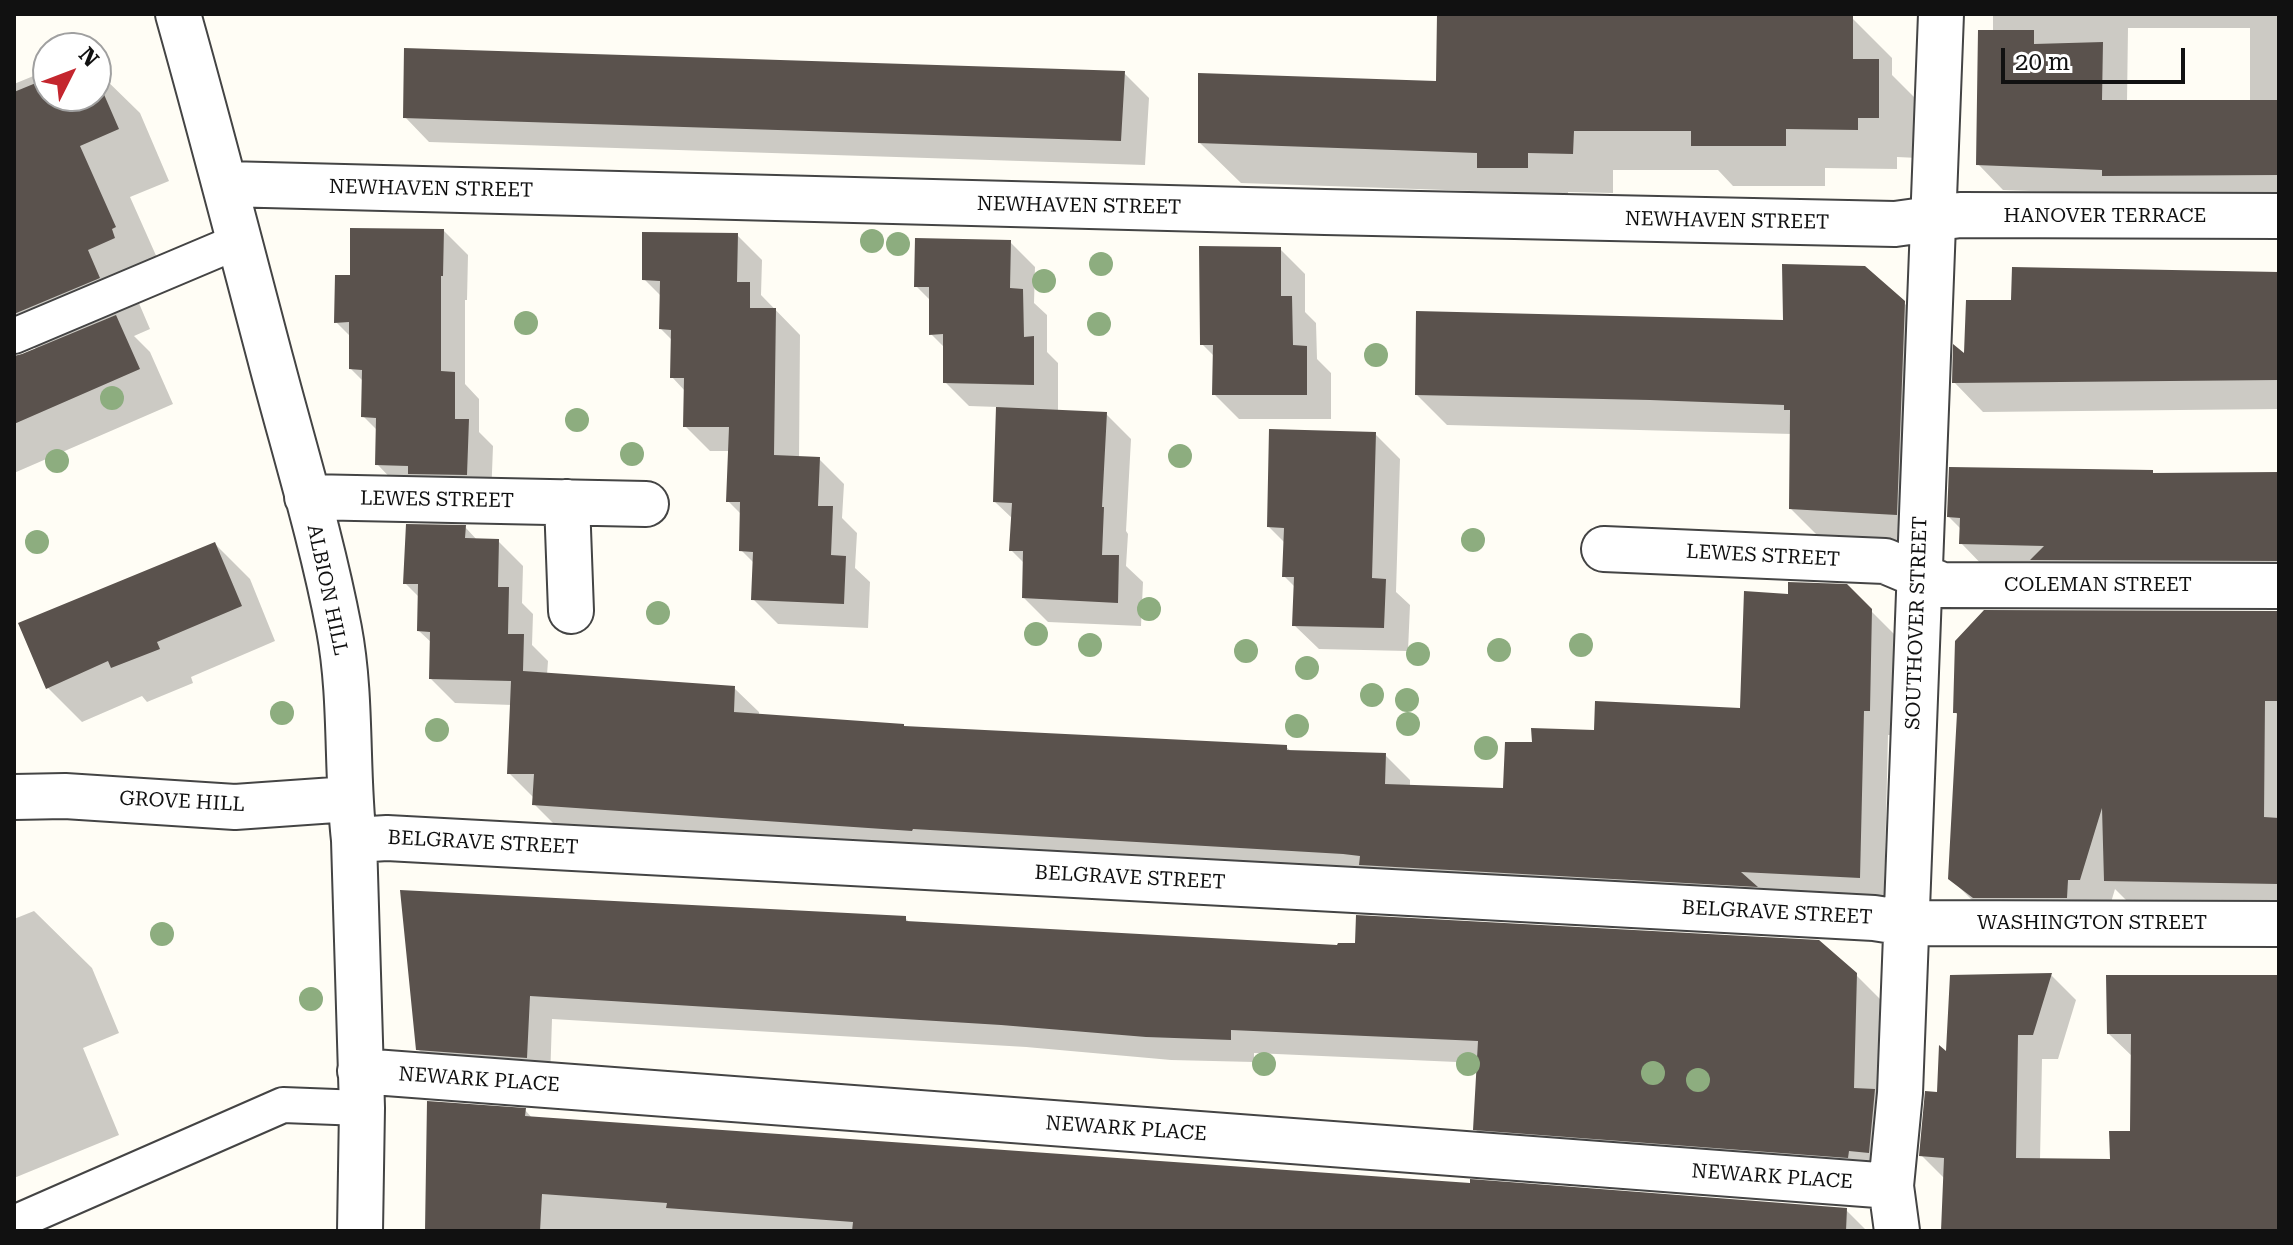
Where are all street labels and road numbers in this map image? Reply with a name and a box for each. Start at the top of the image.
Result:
street label: NEWHAVEN STREET [329,175,533,203]
street label: NEWHAVEN STREET [977,192,1181,220]
street label: HANOVER TERRACE [2004,204,2206,228]
street label: NEWHAVEN STREET [1625,207,1829,235]
street label: LEWES STREET [360,487,514,513]
street label: SOUTHOVER STREET [1901,516,1933,730]
street label: ALBION HILL [301,522,353,658]
street label: LEWES STREET [1685,540,1841,572]
street label: COLEMAN STREET [2004,573,2192,597]
street label: GROVE HILL [119,787,245,817]
street label: BELGRAVE STREET [387,826,579,860]
street label: BELGRAVE STREET [1034,861,1226,895]
street label: BELGRAVE STREET [1681,896,1873,930]
street label: WASHINGTON STREET [1977,911,2207,935]
street label: NEWARK PLACE [397,1062,561,1098]
street label: NEWARK PLACE [1044,1111,1208,1147]
street label: NEWARK PLACE [1690,1159,1854,1195]

